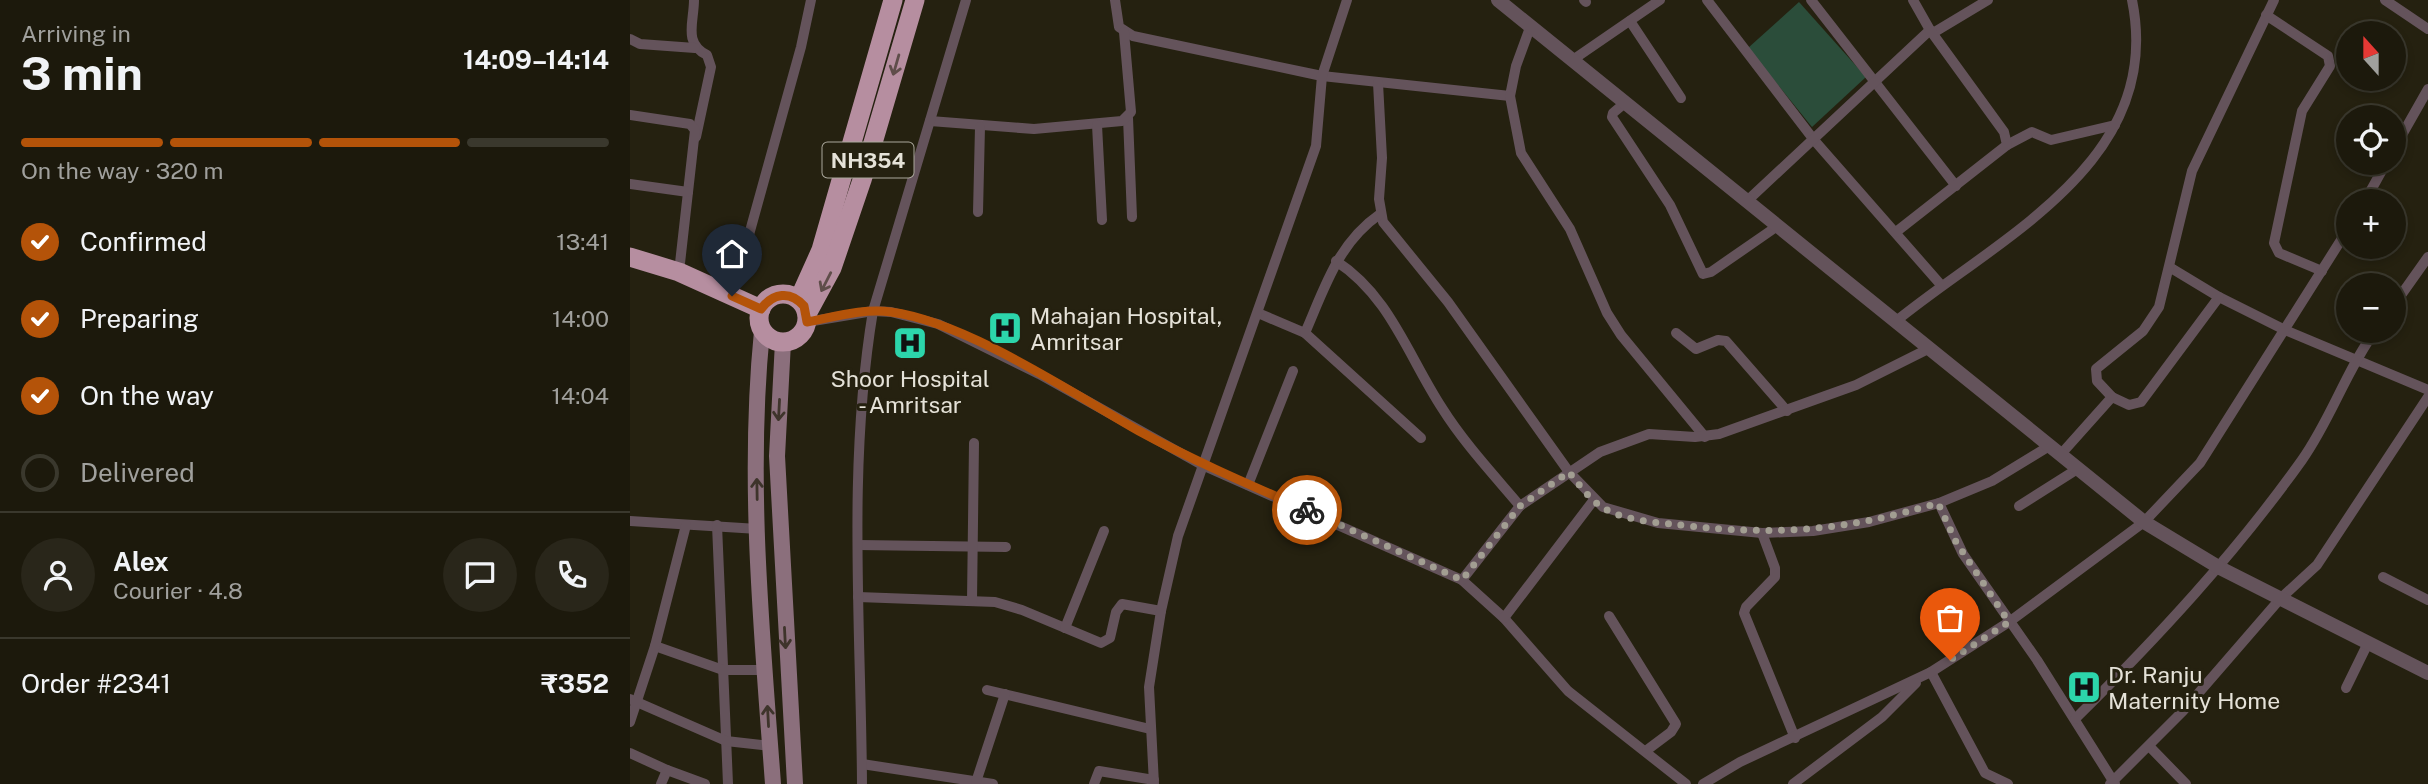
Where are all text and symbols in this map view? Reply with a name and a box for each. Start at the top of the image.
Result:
text: Arriving in [21,20,131,47]
north arrow [2336,21,2406,91]
map controls [2336,21,2406,343]
text: 14:09–14:14 [463,44,609,75]
text: 3 min [21,46,143,100]
one-way arrow [889,54,902,76]
button: locate [2336,105,2406,175]
road number: NH354 [822,142,914,178]
text: On the way · 320 m [21,157,223,184]
button: + [2336,189,2406,259]
icon: check [21,223,59,261]
pin [702,224,762,296]
text: Confirmed [80,226,207,257]
text: 13:41 [556,228,609,255]
icon: home [713,235,751,273]
one-way arrow [818,271,832,291]
button: − [2336,273,2406,343]
icon: check [21,300,59,338]
place label: Mahajan Hospital, Amritsar [1030,302,1222,355]
text: Preparing [80,303,199,334]
text: 14:00 [552,305,609,332]
hospital icon: Mahajan Hospital, Amritsar [986,309,1024,347]
hospital icon: Shoor Hospital - Amritsar [891,324,929,362]
place label: Shoor Hospital - Amritsar [830,365,990,418]
icon: check [21,377,59,415]
text: On the way [80,380,214,411]
text: 14:04 [552,382,609,409]
one-way arrow [773,399,786,422]
text: Delivered [80,457,195,488]
courier [1272,475,1342,545]
one-way arrow [750,477,764,500]
icon: bike [1288,491,1326,529]
button: person [21,538,95,612]
button: chat [443,538,517,612]
button: phone [535,538,609,612]
text: Alex [113,546,169,577]
text: Courier · 4.8 [113,577,243,604]
pin [1920,588,1980,660]
icon: bag [1931,599,1969,637]
one-way arrow [779,626,792,649]
place label: Dr. Ranju Maternity Home [2108,661,2280,714]
text: Order #2341 [21,668,171,699]
text: ₹352 [541,668,609,699]
hospital icon: Dr. Ranju Maternity Home [2065,668,2103,706]
one-way arrow [761,705,774,728]

